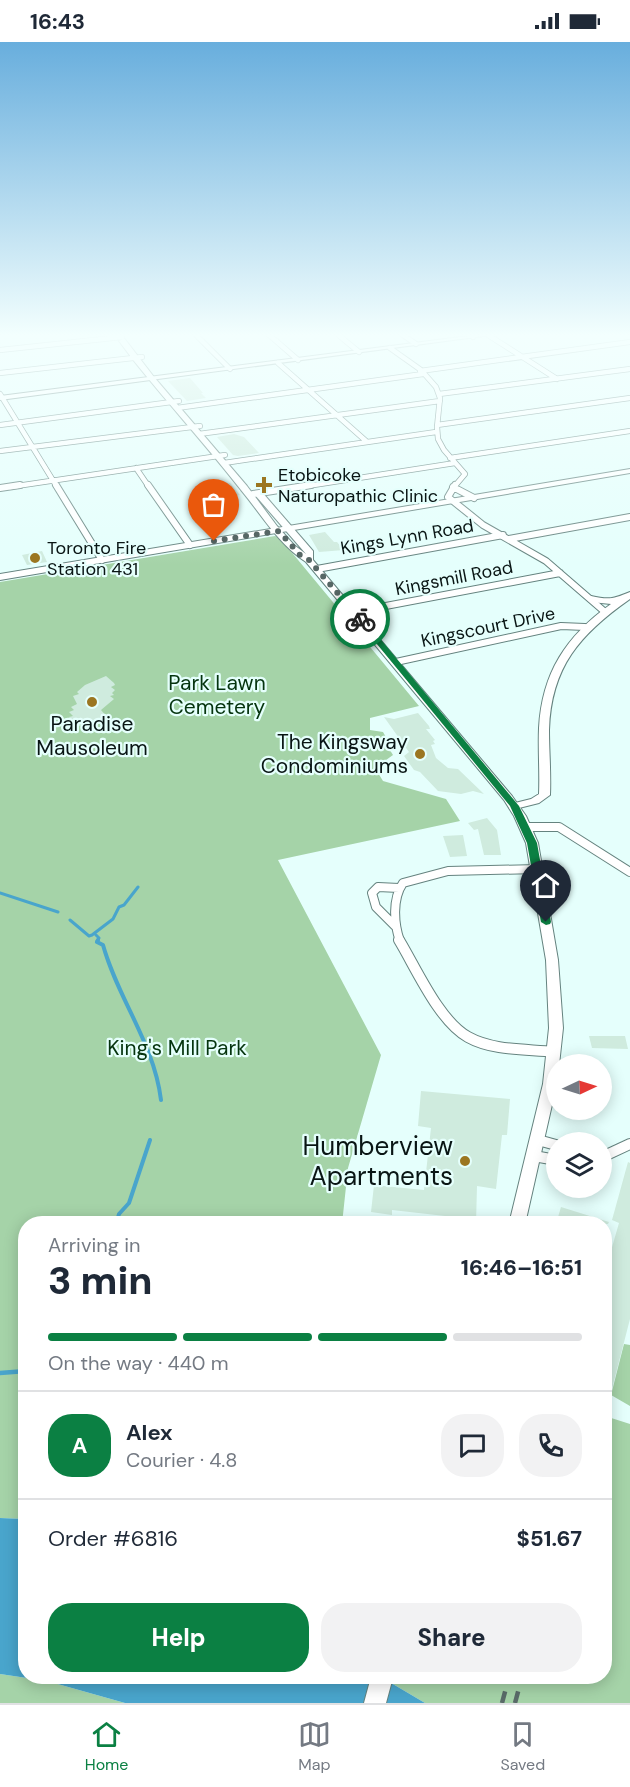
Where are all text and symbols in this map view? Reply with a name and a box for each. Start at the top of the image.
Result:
text: 16:43 [30,7,85,36]
place label: Etobicoke Naturopathic Clinic [278,463,438,508]
marker: Etobicoke Naturopathic Clinic [255,476,273,494]
pin [188,479,239,541]
icon: bag [197,488,230,521]
street label: Kings Lynn Road [339,513,475,561]
place label: Toronto Fire Station 431 [47,536,146,581]
marker: Toronto Fire Station 431 [28,551,42,565]
street label: Kingsmill Road [393,555,515,601]
courier [330,589,390,649]
street label: Kingscourt Drive [419,601,557,653]
icon: bike [344,603,377,636]
park label: Park Lawn Cemetery [168,669,266,721]
marker: Paradise Mausoleum [85,695,99,709]
place label: Paradise Mausoleum [36,710,148,762]
place label: The Kingsway Condominiums [261,728,408,780]
marker: The Kingsway Condominiums [413,747,427,761]
pin [520,860,571,922]
icon: home [529,869,562,902]
park label: King's Mill Park [107,1034,247,1062]
north arrow [546,1054,612,1120]
map controls [546,1054,612,1198]
place label: Humberview Apartments [303,1129,453,1193]
button: layers [546,1132,612,1198]
marker: Humberview Apartments [458,1154,472,1168]
text: Arriving in [48,1232,140,1258]
text: 16:46–16:51 [461,1253,582,1282]
text: 3 min [48,1255,153,1306]
text: On the way · 440 m [48,1350,229,1376]
button: chat [441,1414,504,1477]
button: phone [519,1414,582,1477]
text: Alex [126,1418,173,1447]
text: A [72,1431,87,1460]
text: Courier · 4.8 [126,1447,237,1473]
text: Order #6816 [48,1524,178,1553]
text: $51.67 [517,1524,582,1553]
button: Help [48,1603,309,1672]
button: Share [321,1603,582,1672]
tab: Home [85,1718,128,1775]
tab: Map [298,1718,331,1775]
tab: Saved [500,1718,545,1775]

